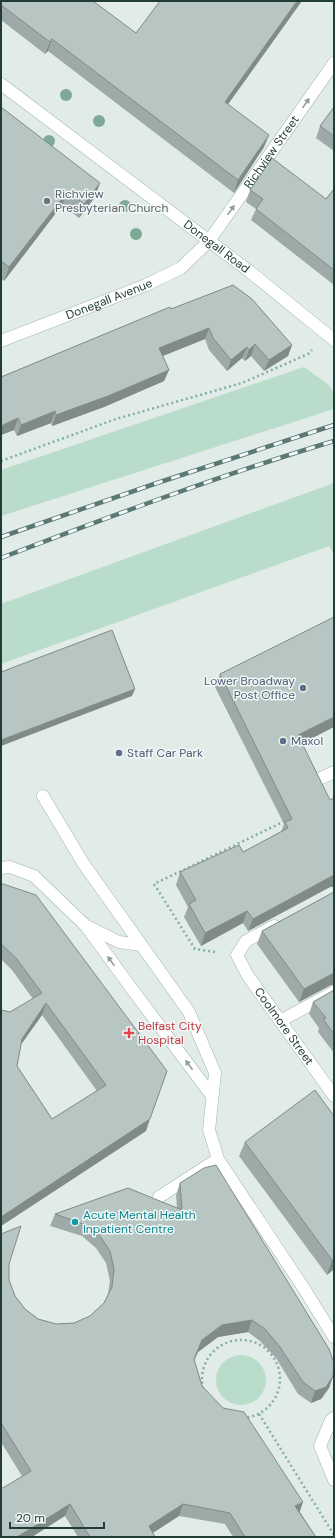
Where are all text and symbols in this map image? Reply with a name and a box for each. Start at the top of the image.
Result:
one-way arrow [302,98,310,108]
street label: Richview Street [240,112,303,192]
place label: Richview Presbyterian Church [55,186,168,216]
marker: Richview Presbyterian Church [42,196,52,206]
one-way arrow [227,204,235,215]
street label: Donegall Road [180,216,253,277]
street label: Donegall Avenue [64,275,155,323]
place label: Lower Broadway Post Office [204,673,295,703]
marker: Lower Broadway Post Office [298,683,308,693]
place label: Maxol [291,733,323,749]
marker: Maxol [278,736,288,746]
place label: Staff Car Park [127,745,203,761]
marker: Staff Car Park [114,748,124,758]
one-way arrow [107,956,115,966]
street label: Coolmore Street [251,984,317,1068]
place label: Belfast City Hospital [138,1018,202,1048]
marker: Belfast City Hospital [123,1027,135,1039]
one-way arrow [184,1060,193,1071]
place label: Acute Mental Health Inpatient Centre [83,1207,196,1237]
marker: Acute Mental Health Inpatient Centre [70,1217,80,1227]
scale bar [10,1504,104,1530]
text: 20 m [16,1510,45,1526]

